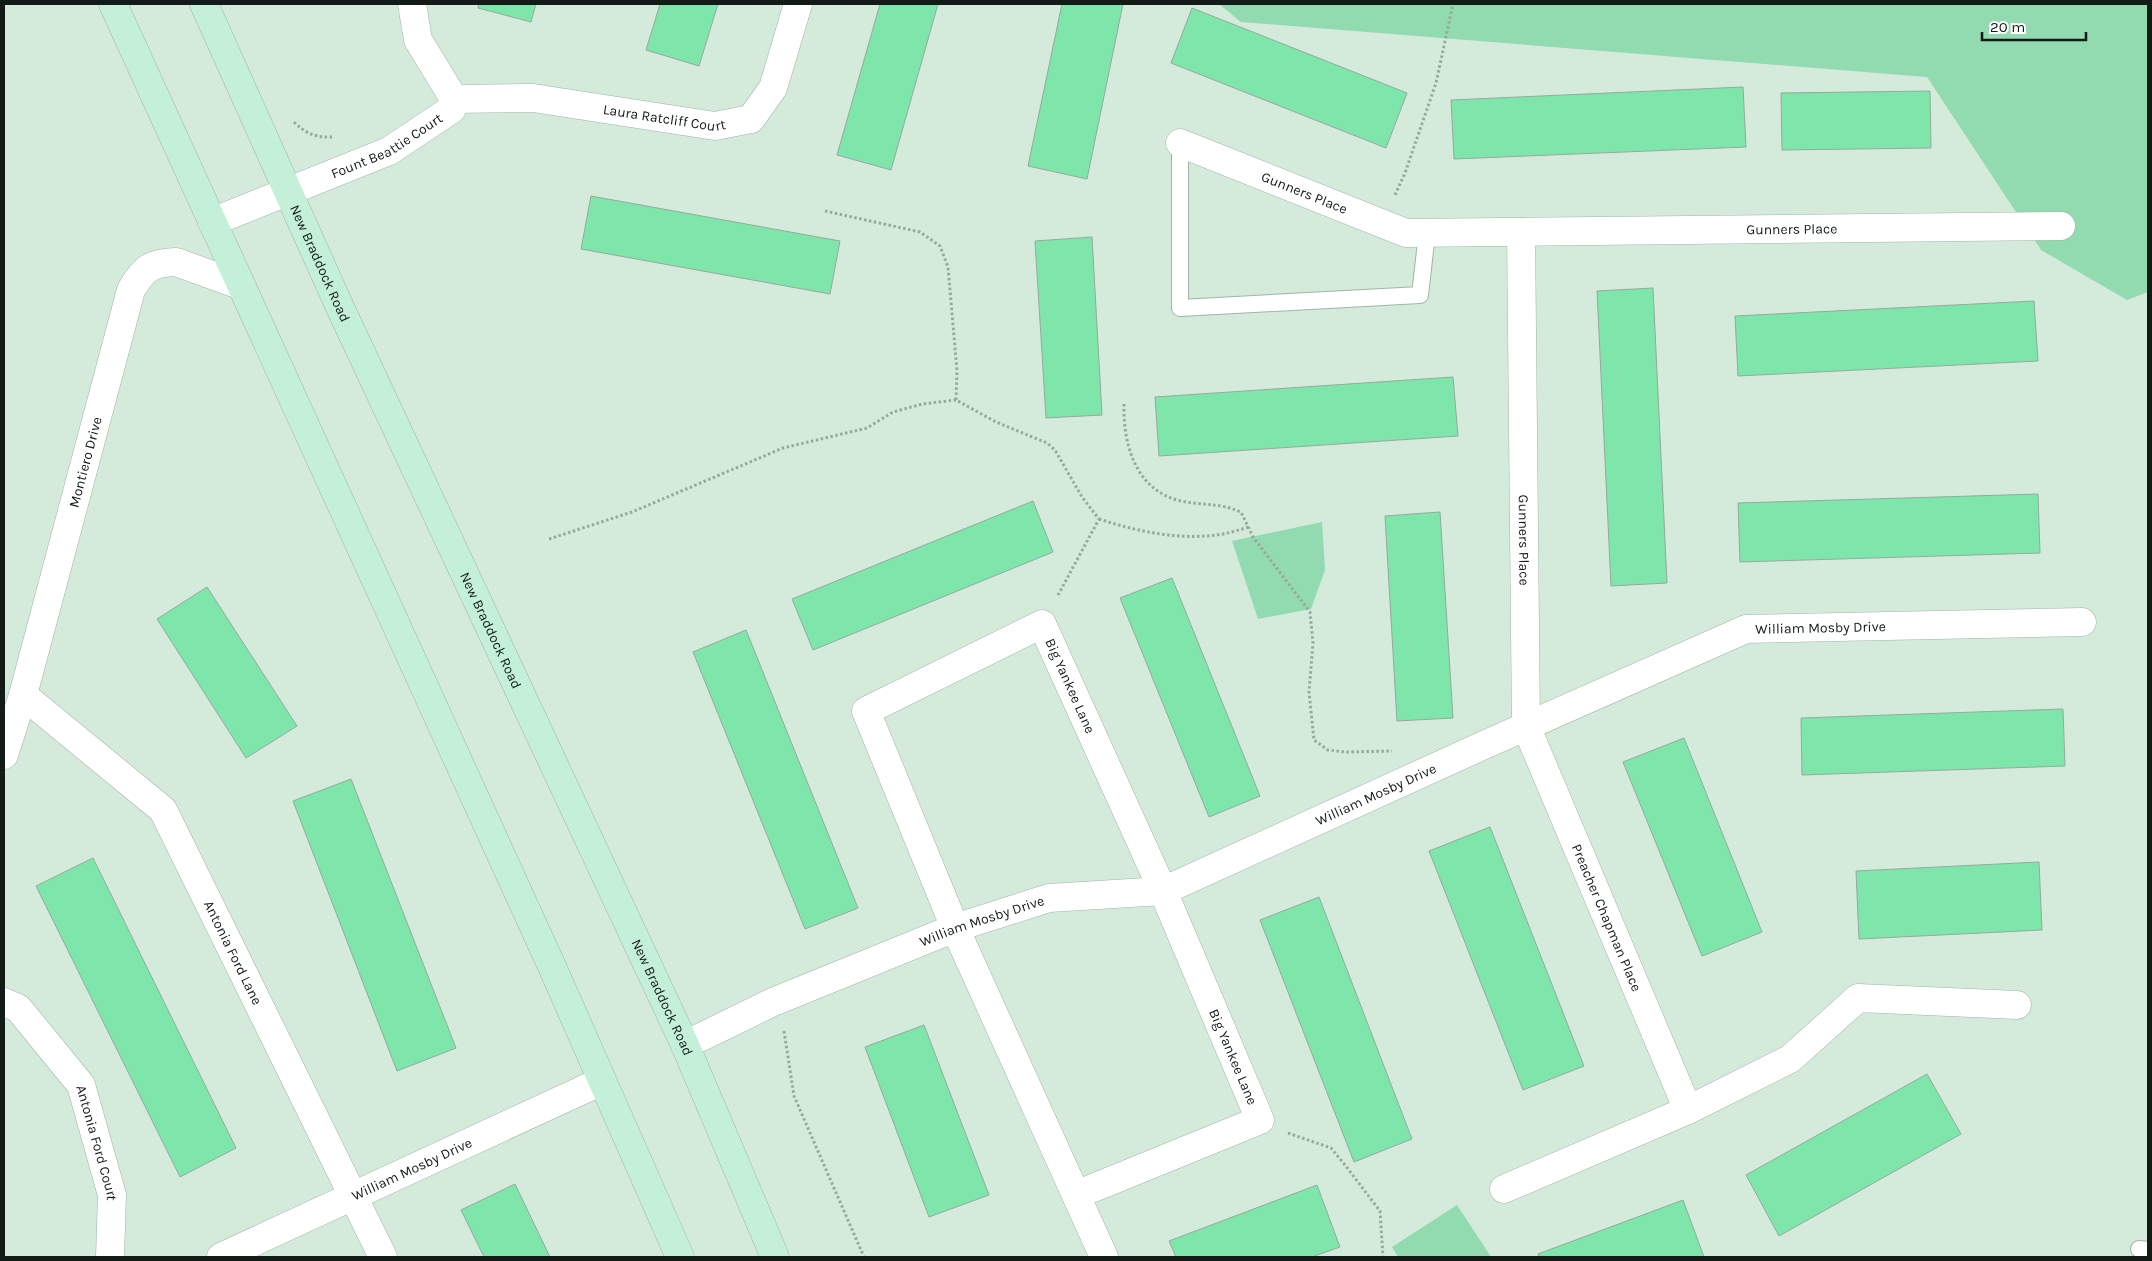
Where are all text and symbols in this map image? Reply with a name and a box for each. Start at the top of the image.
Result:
scale bar [1982,10,2086,42]
text: 20 m [1990,18,2025,36]
street label: Laura Ratcliff Court [602,100,727,134]
street label: Fount Beattie Court [329,109,446,182]
street label: Gunners Place [1259,168,1350,217]
street label: New Braddock Road [286,202,354,324]
street label: Gunners Place [1746,220,1837,238]
street label: Montiero Drive [65,415,105,509]
street label: Gunners Place [1515,494,1533,586]
street label: New Braddock Road [457,569,526,691]
street label: William Mosby Drive [1755,618,1886,637]
street label: Big Yankee Lane [1041,636,1099,736]
street label: William Mosby Drive [1313,759,1439,829]
street label: Preacher Chapman Place [1568,841,1645,994]
street label: William Mosby Drive [917,892,1046,950]
street label: Antonia Ford Lane [200,897,266,1008]
street label: New Braddock Road [628,936,697,1058]
street label: Big Yankee Lane [1205,1006,1261,1108]
street label: Antonia Ford Court [73,1083,121,1201]
street label: William Mosby Drive [349,1134,475,1204]

